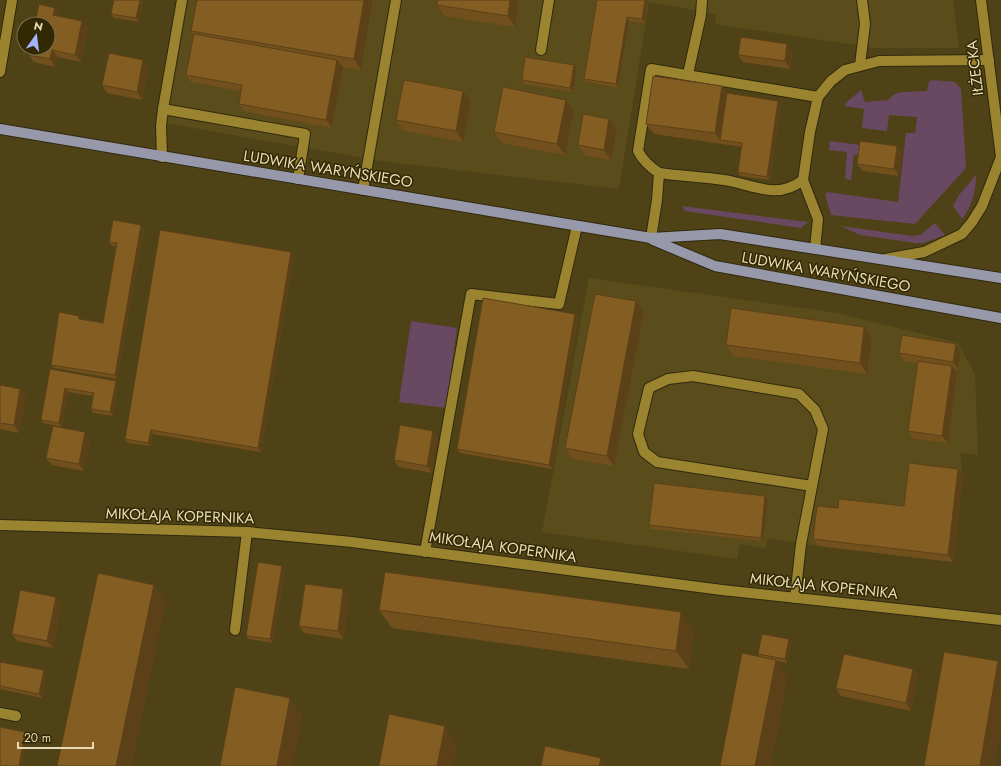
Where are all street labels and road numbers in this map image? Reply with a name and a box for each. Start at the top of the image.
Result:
street label: IŁŻECKA [961,39,989,97]
street label: LUDWIKA WARYŃSKIEGO [242,145,414,193]
street label: LUDWIKA WARYŃSKIEGO [740,246,912,298]
street label: MIKOŁAJA KOPERNIKA [105,502,255,530]
street label: MIKOŁAJA KOPERNIKA [428,526,578,568]
street label: MIKOŁAJA KOPERNIKA [749,567,899,605]

